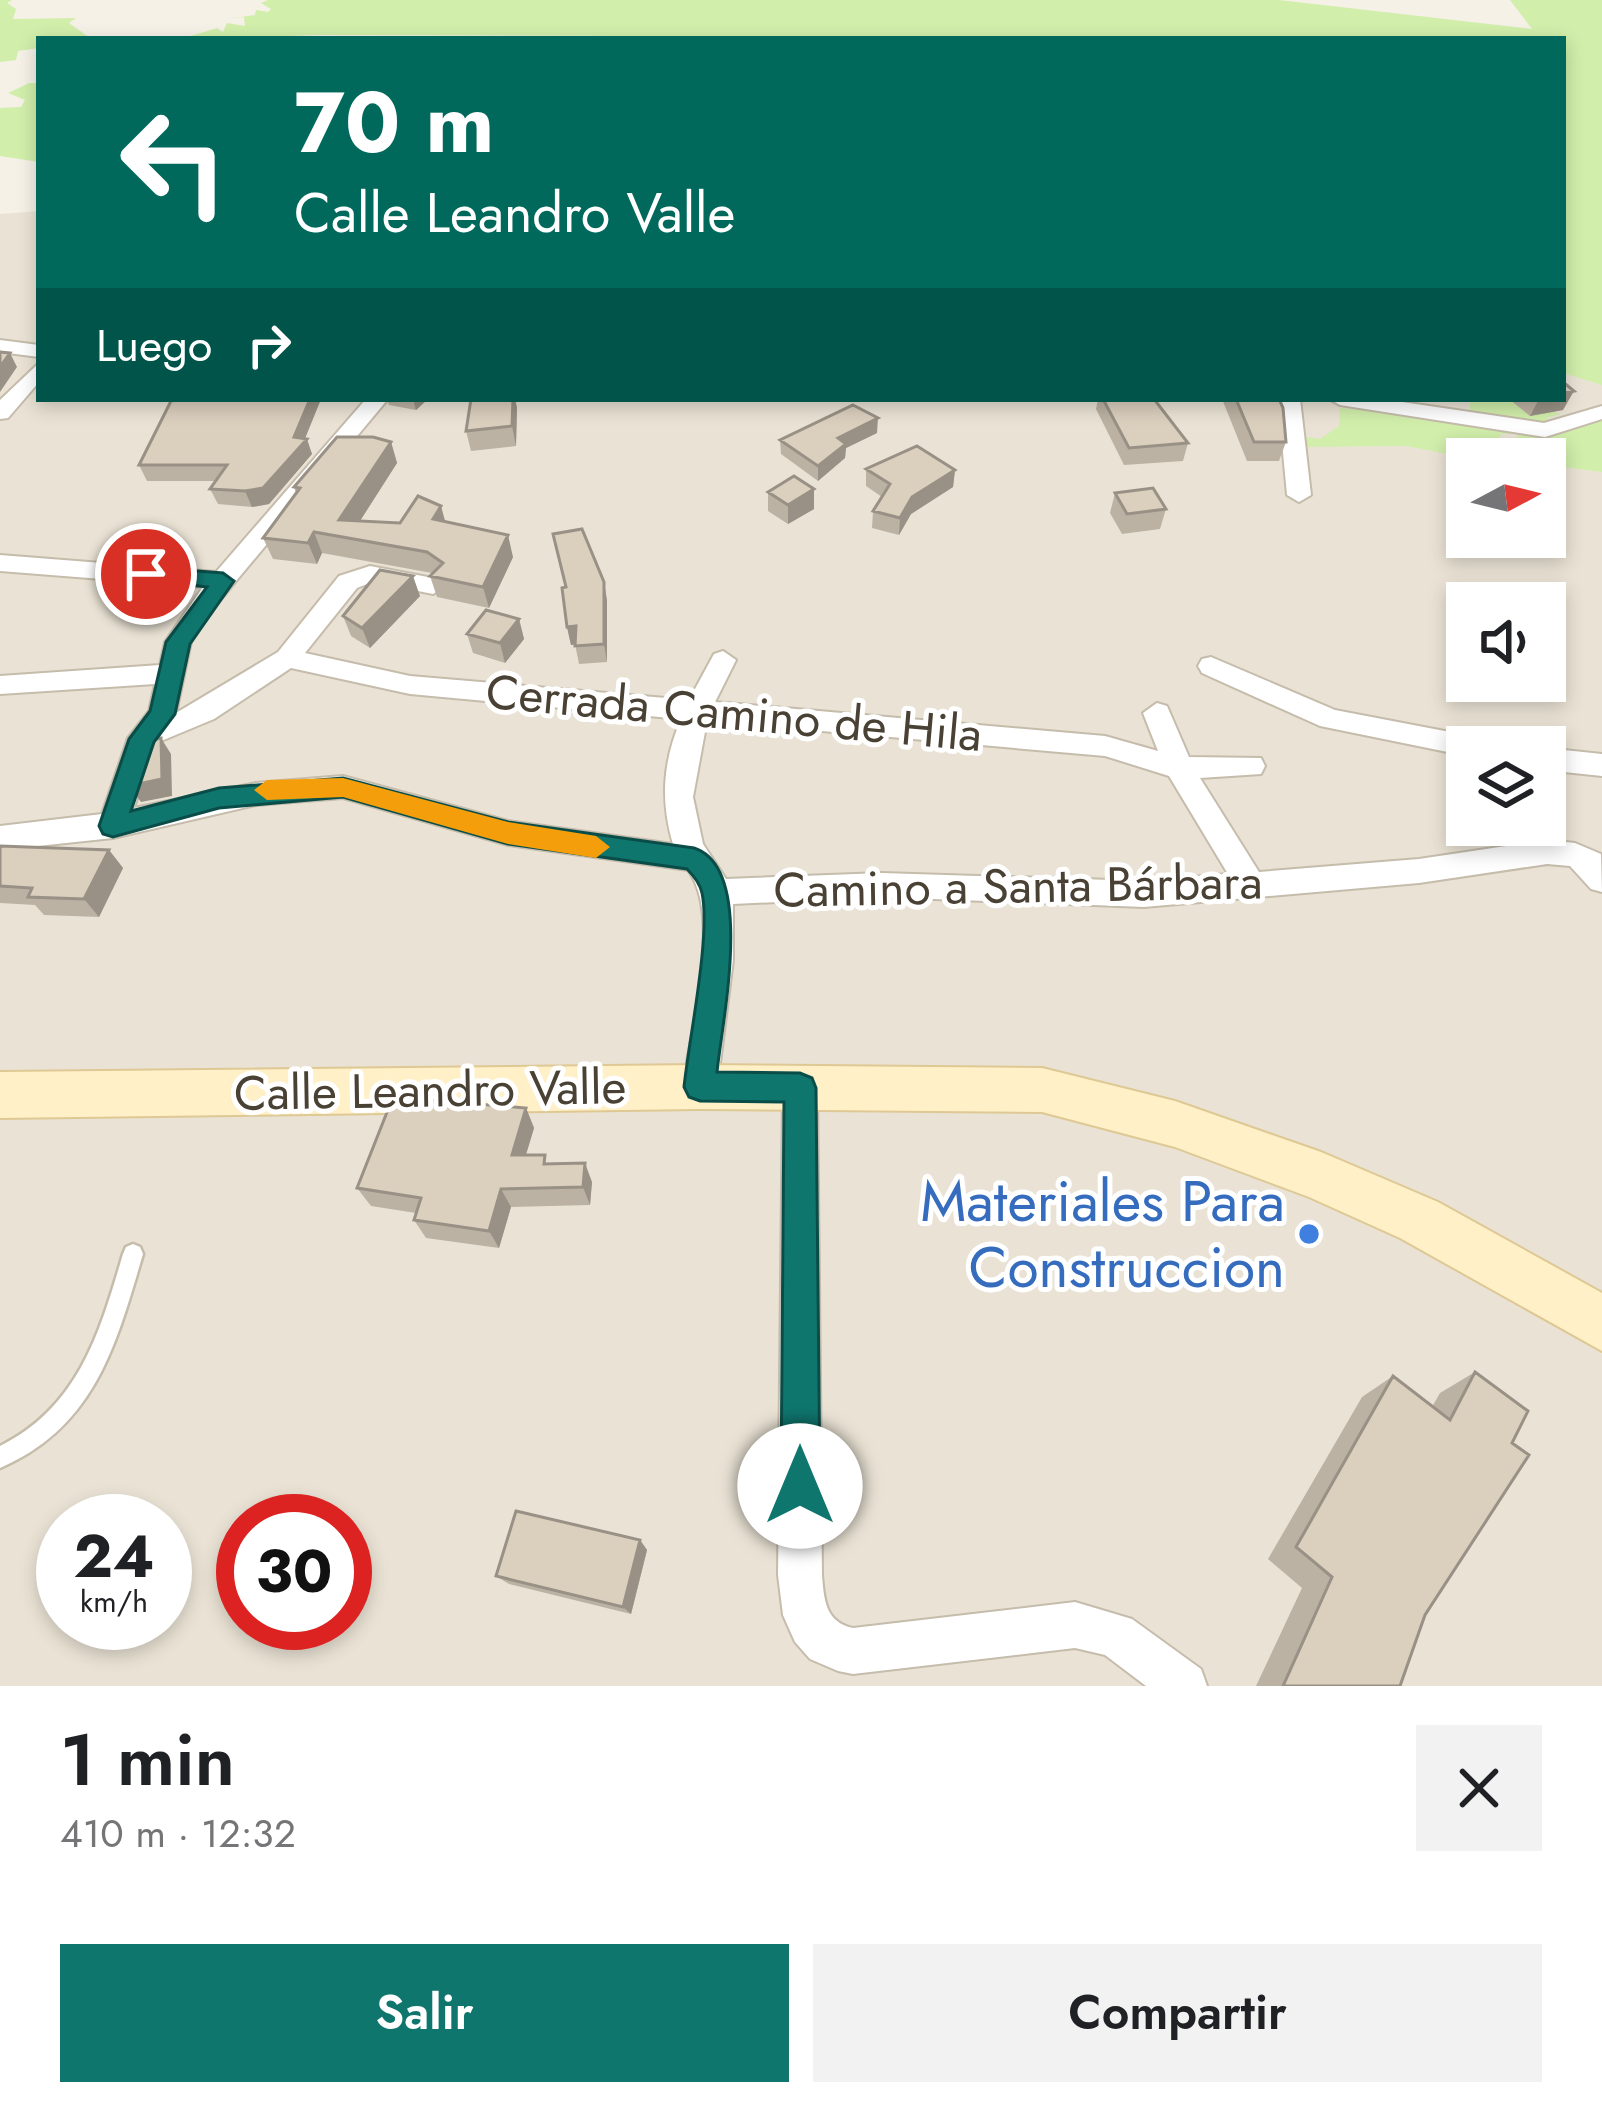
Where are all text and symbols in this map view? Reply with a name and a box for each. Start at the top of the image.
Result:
text: 70 m [294,62,494,184]
icon: left [96,84,252,240]
text: Calle Leandro Valle [294,174,735,252]
icon: right [236,312,302,378]
text: Luego [96,313,212,378]
north arrow [1446,438,1566,558]
map controls [1446,438,1566,846]
pin [95,523,197,625]
icon: arrive [113,541,179,607]
button: sound [1446,582,1566,702]
street label: Cerrada Camino de Hila [483,657,985,769]
button: layers [1446,726,1566,846]
street label: Camino a Santa Bárbara [773,847,1263,925]
street label: Calle Leandro Valle [233,1052,627,1128]
place label: Materiales Para Construccion [920,1160,1285,1308]
marker: Materiales Para Construccion [1296,1221,1322,1247]
position arrow [737,1423,863,1549]
speed limit sign: 30 [216,1494,372,1650]
text: 24 [73,1513,155,1600]
text: km/h [80,1580,148,1623]
text: 1 min [60,1708,235,1812]
button: close [1416,1725,1542,1851]
text: 410 m · 12:32 [60,1805,296,1862]
button: Salir [60,1944,789,2082]
button: Compartir [813,1944,1542,2082]

